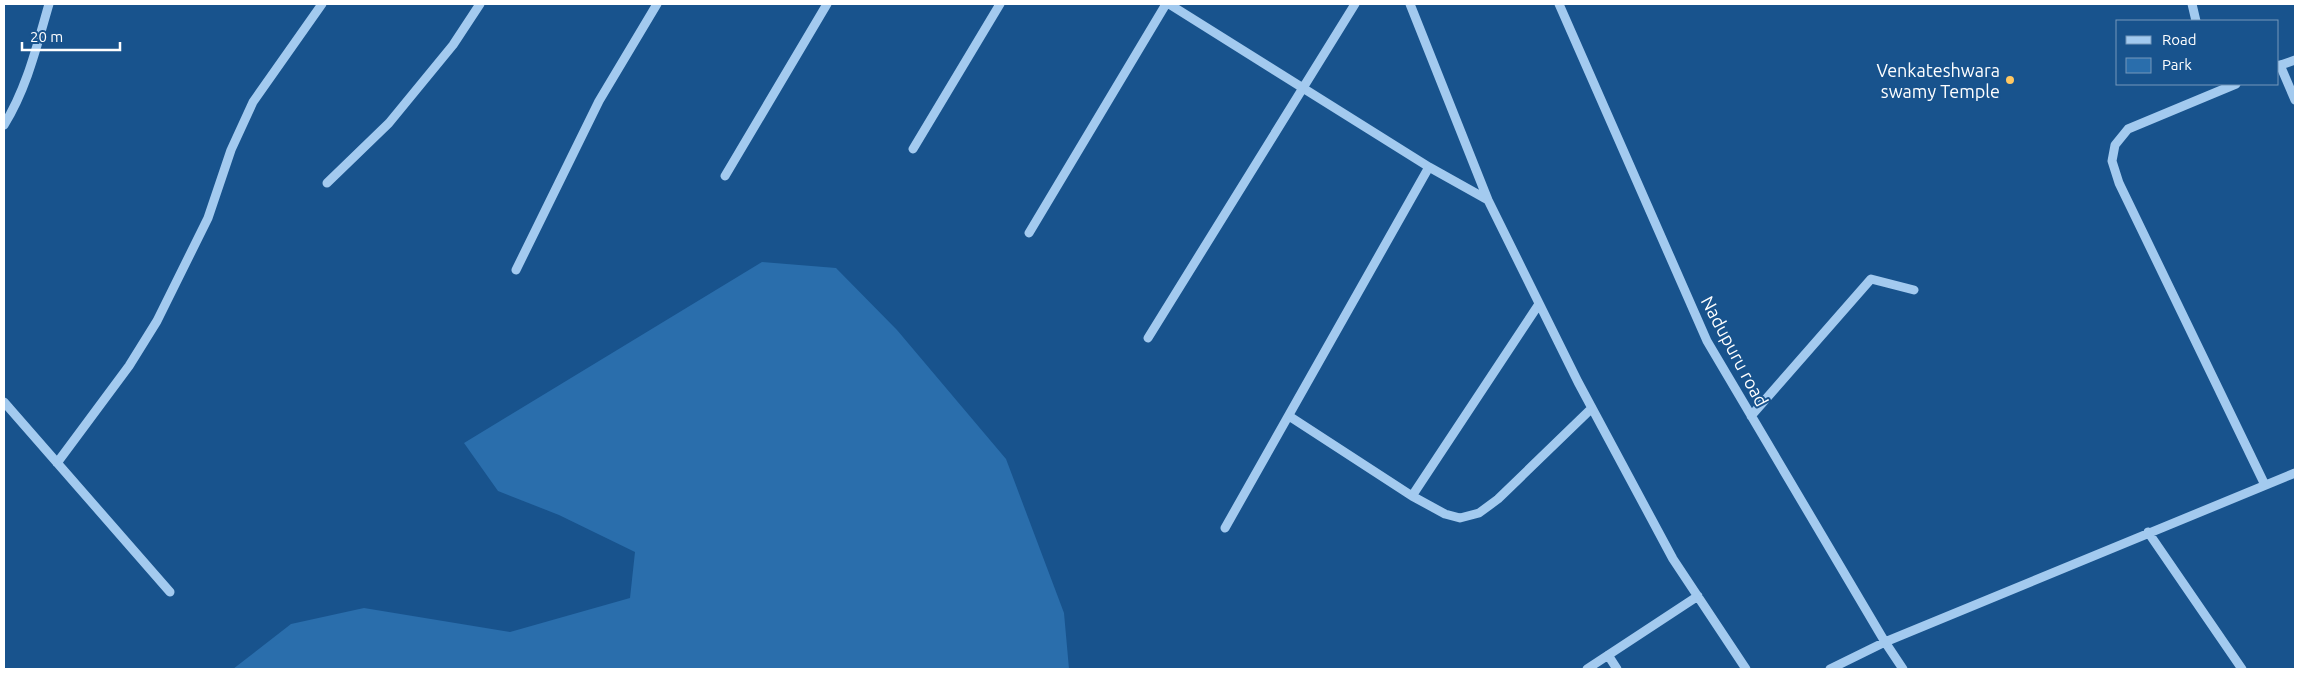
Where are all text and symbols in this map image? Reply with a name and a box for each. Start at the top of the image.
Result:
scale bar [22,20,120,52]
legend [2116,20,2279,85]
text: 20 m [30,28,63,45]
text: Road [2162,31,2197,48]
text: Park [2162,56,2192,73]
place label: Venkateshwara swamy Temple [1876,60,2000,101]
marker: Venkateshwara swamy Temple [2004,74,2016,86]
street label: Nadupuru road [1698,292,1772,410]

